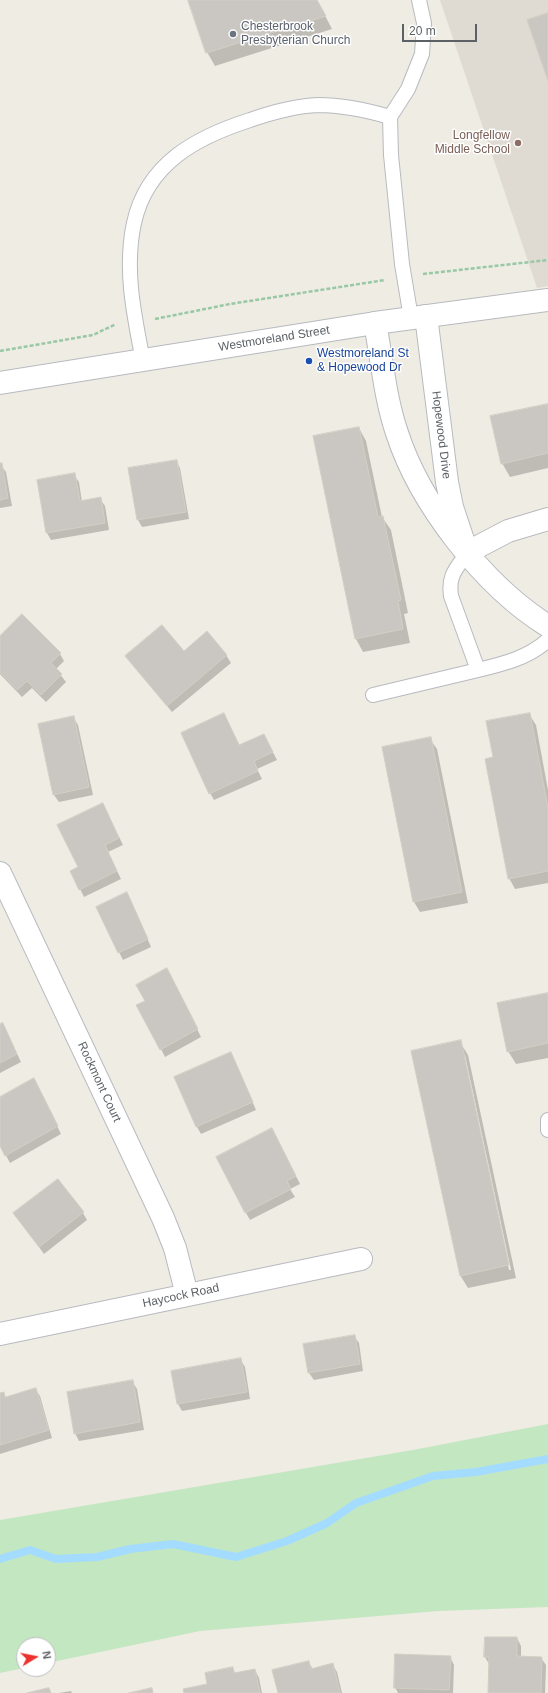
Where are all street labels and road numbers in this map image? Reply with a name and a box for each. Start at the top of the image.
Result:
street label: Westmoreland Street [217,323,331,355]
street label: Hopewood Drive [428,390,454,480]
street label: Rockmont Court [74,1040,124,1124]
street label: Haycock Road [141,1281,221,1311]

